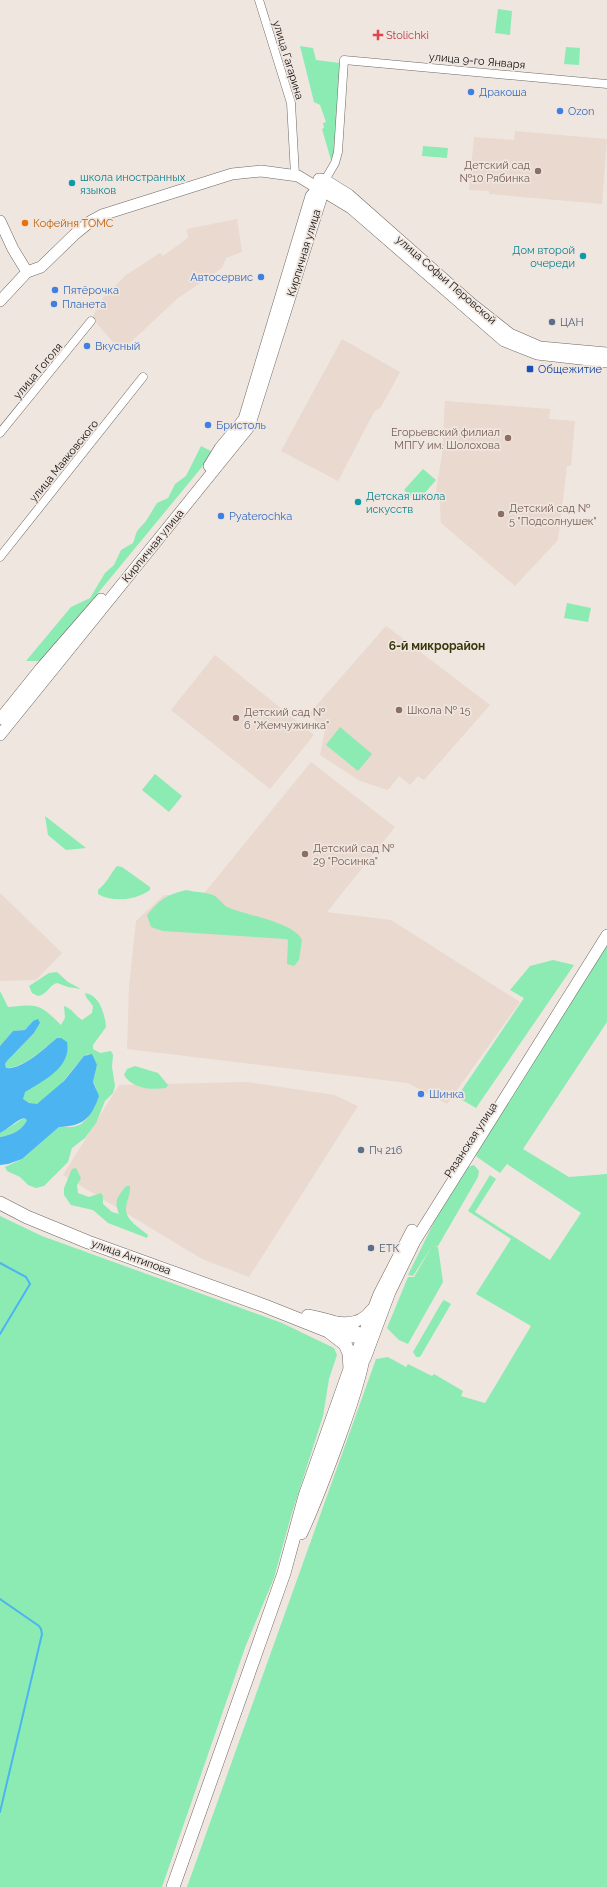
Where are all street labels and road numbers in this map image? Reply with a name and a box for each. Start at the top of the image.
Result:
street label: улица Гагарина [270,19,306,101]
street label: улица 9-го Января [428,50,526,72]
street label: Кирпичная улица [285,208,323,298]
street label: улица Софьи Перовской [393,233,499,327]
street label: улица Гоголя [11,340,65,402]
street label: улица Маяковского [27,417,101,505]
street label: Кирпичная улица [119,507,187,585]
street label: Рязанская улица [442,1100,500,1180]
street label: улица Антипова [89,1237,173,1277]

